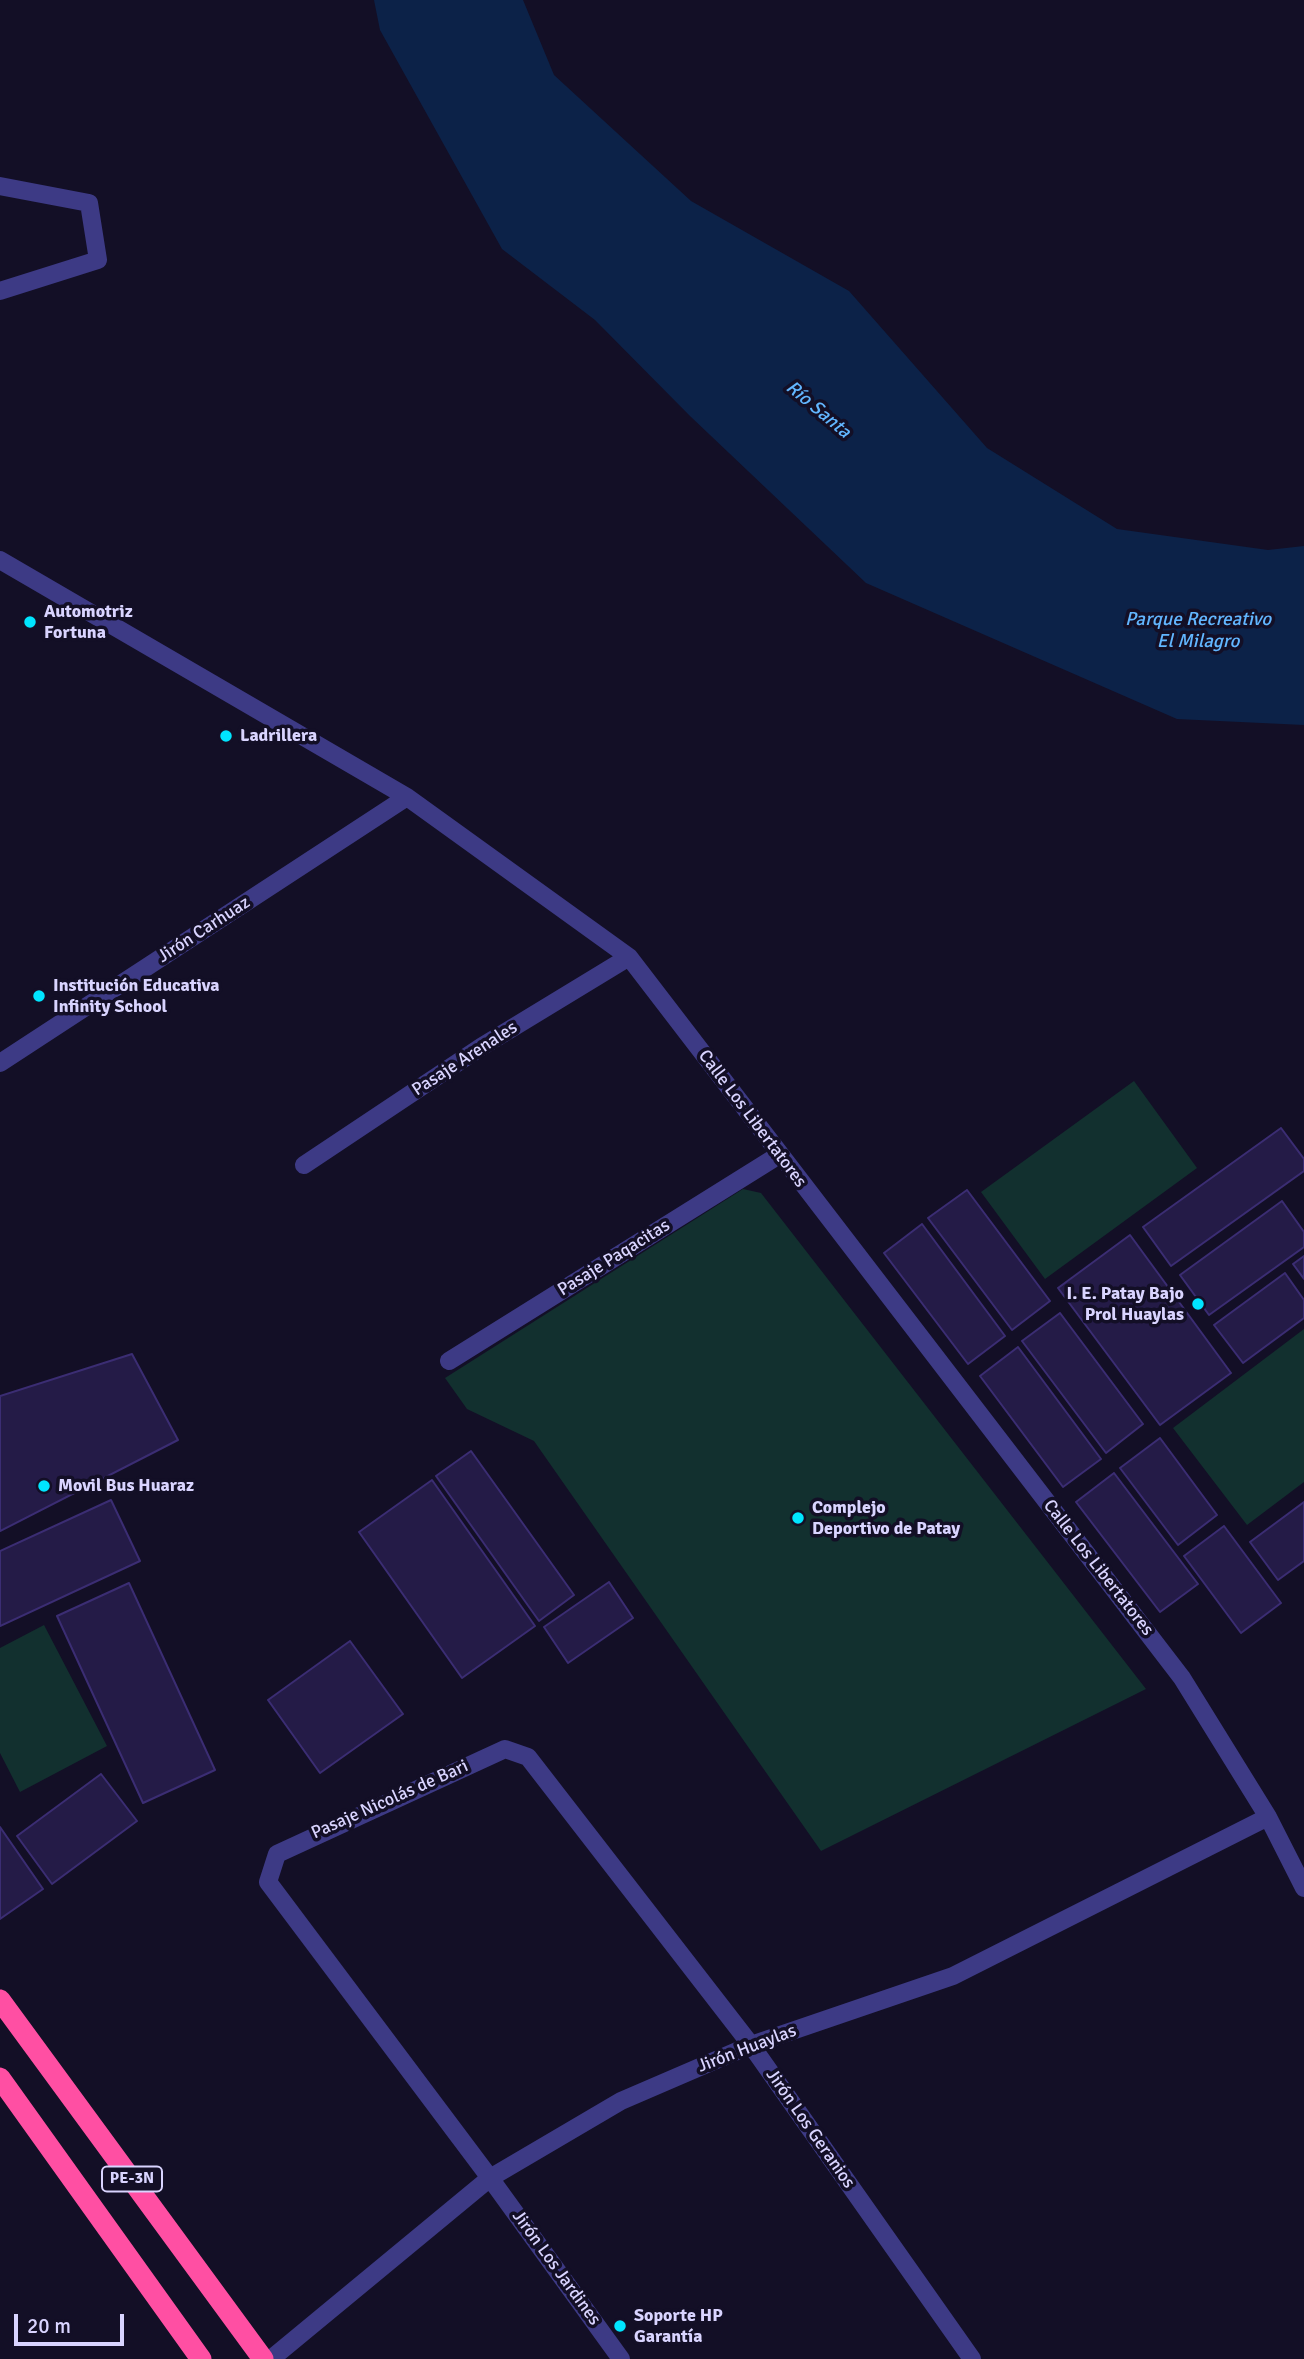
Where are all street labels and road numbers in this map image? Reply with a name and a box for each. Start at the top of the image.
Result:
street label: Jirón Carhuaz [154,892,254,968]
street label: Pasaje Arenales [408,1017,522,1101]
street label: Calle Los Libertatores [693,1046,811,1192]
street label: Pasaje Paqacitas [554,1215,674,1301]
street label: Calle Los Libertatores [1038,1496,1158,1640]
street label: Pasaje Nicolás de Bari [308,1756,472,1844]
street label: Jirón Huaylas [695,2020,799,2078]
street label: Jirón Los Geranios [761,2065,859,2193]
road number: PE-3N [102,2166,162,2192]
street label: Jirón Los Jardines [507,2206,605,2330]

